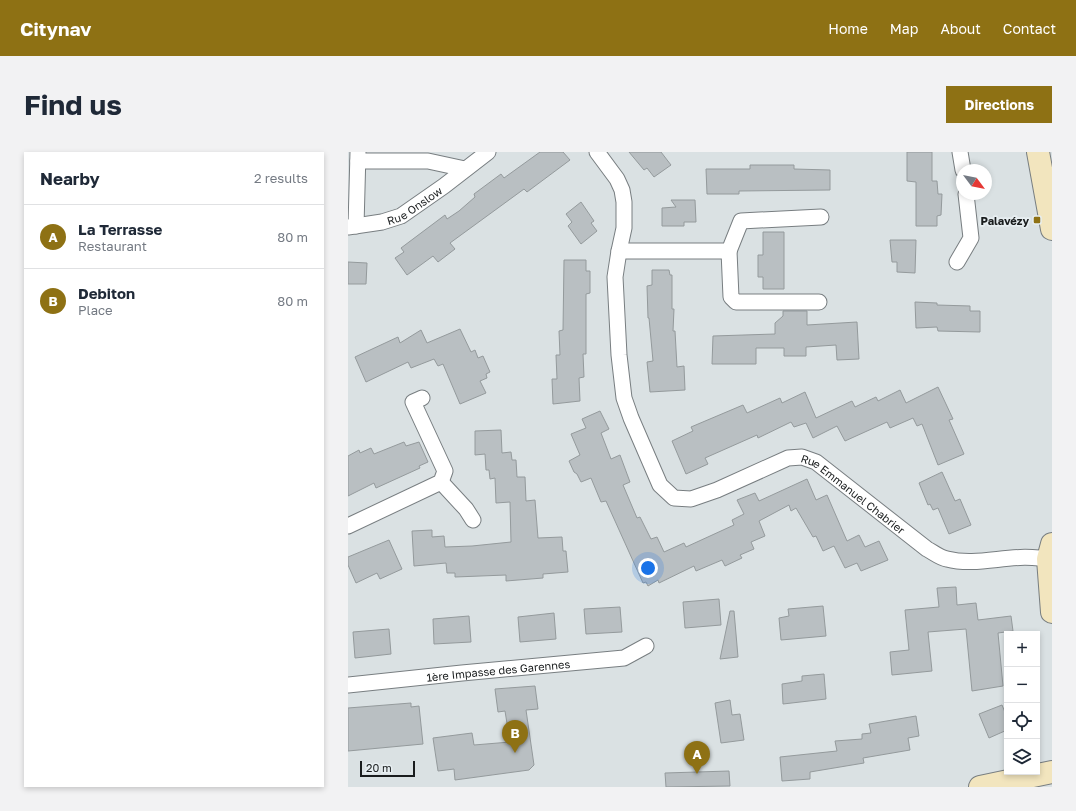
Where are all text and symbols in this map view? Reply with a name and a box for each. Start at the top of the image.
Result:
text: Citynav [20,17,92,40]
text: Home [828,20,868,37]
text: Map [890,20,918,37]
text: About [940,20,981,37]
text: Contact [1003,20,1056,37]
button: Directions [946,86,1052,123]
text: Find us [24,88,122,121]
north arrow [956,164,992,200]
text: Nearby [40,168,100,189]
text: 2 results [254,170,308,186]
street label: Rue Onslow [385,183,444,227]
place label: Palavézy [980,214,1029,227]
marker: Palavézy [1032,215,1042,225]
text: La Terrasse [78,220,162,238]
text: A [48,229,58,245]
text: 80 m [277,229,308,245]
text: Restaurant [78,238,147,254]
text: Debiton [78,284,135,302]
text: B [48,293,58,309]
text: 80 m [277,293,308,309]
text: Place [78,302,113,318]
street label: Rue Emmanuel Chabrier [800,451,908,536]
your location [638,558,658,578]
map controls [1004,631,1040,775]
button: + [1004,631,1040,667]
street label: 1ère Impasse des Garennes [426,657,571,683]
button: − [1004,667,1040,703]
button: locate [1004,703,1040,739]
pin: B [502,720,528,753]
button: layers [1004,739,1040,775]
pin: A [684,741,710,774]
scale bar [360,759,415,778]
text: 20 m [366,761,392,774]

